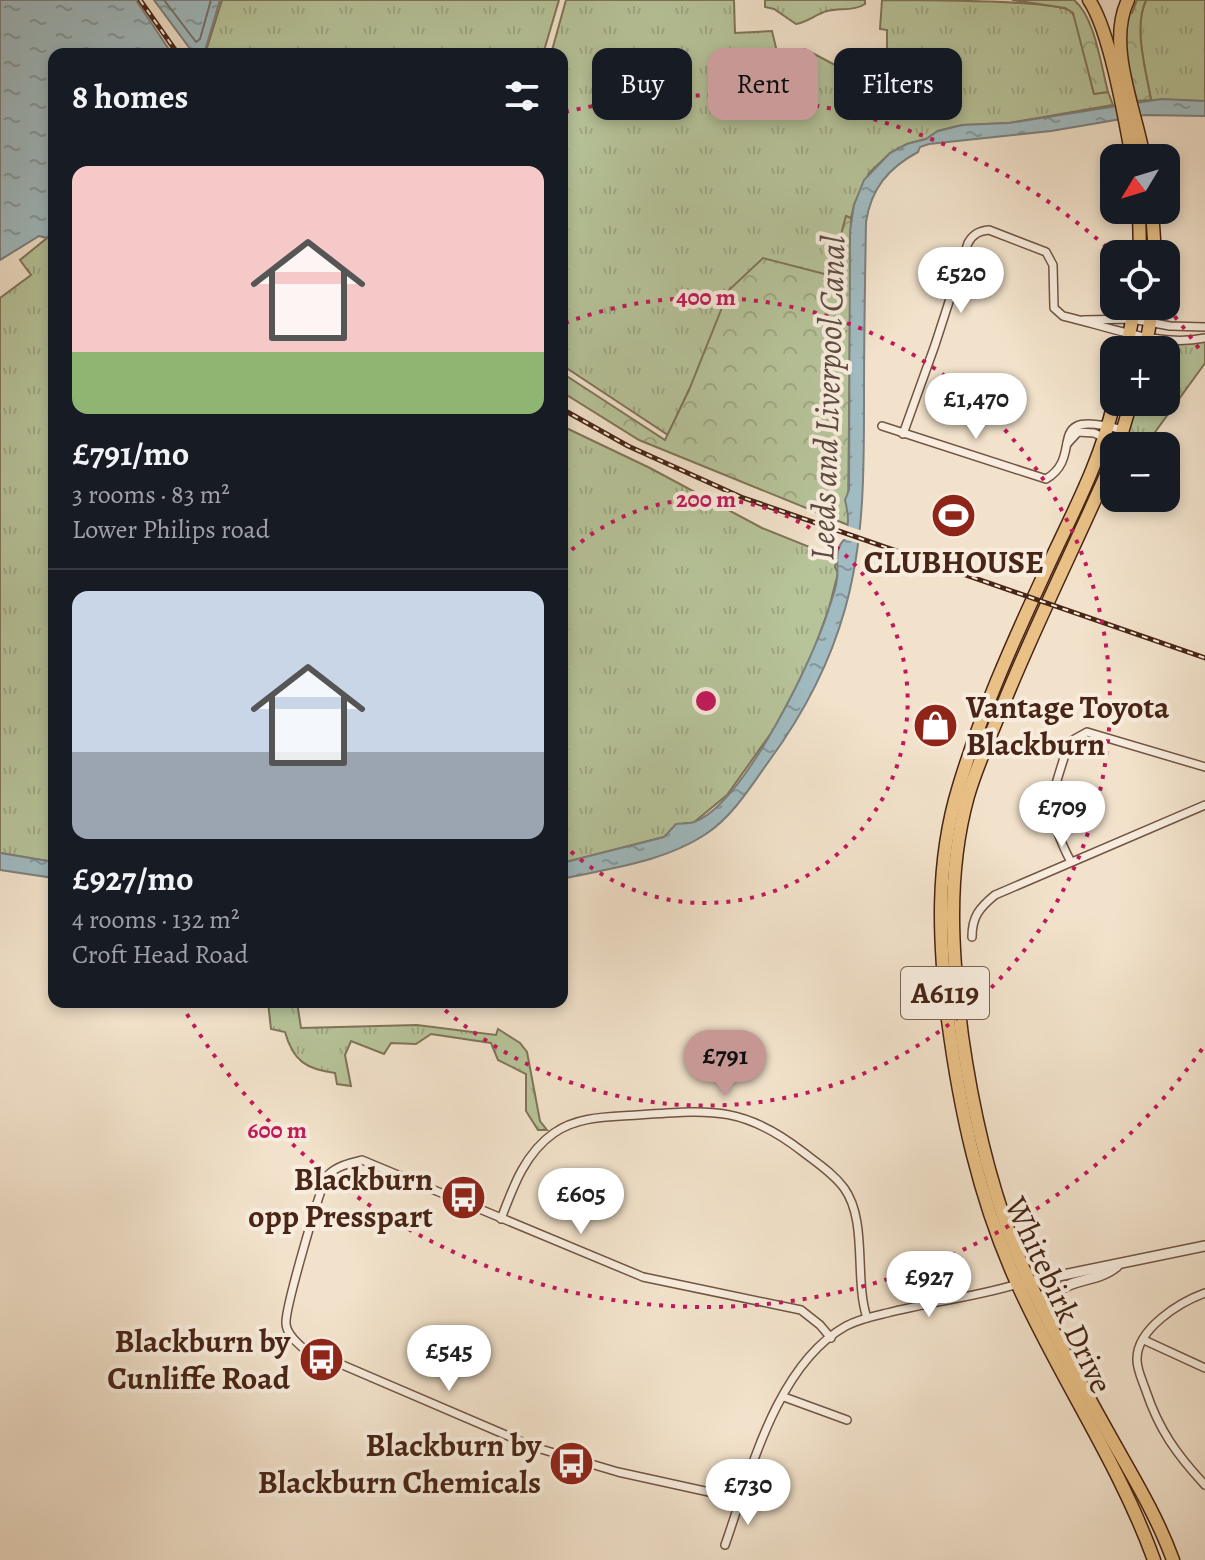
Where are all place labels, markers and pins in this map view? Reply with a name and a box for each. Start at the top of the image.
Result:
pin: £520 [914,247,1008,315]
pin: £1,470 [911,373,1041,441]
sports icon: CLUBHOUSE [930,491,978,539]
place label: CLUBHOUSE [864,540,1044,584]
place label: Vantage Toyota Blackburn [965,685,1170,766]
centre of rings [692,687,720,715]
shop icon: Vantage Toyota Blackburn [911,701,959,749]
pin: £709 [1015,781,1109,849]
pin: £791 [678,1030,772,1098]
place label: Blackburn opp Presspart [248,1157,433,1238]
pin: £605 [534,1168,628,1236]
bus stop icon: Blackburn opp Presspart [440,1173,488,1221]
pin: £927 [882,1251,976,1319]
place label: Blackburn by Cunliffe Road [107,1319,291,1400]
pin: £545 [402,1325,496,1393]
bus stop icon: Blackburn by Cunliffe Road [297,1335,345,1383]
place label: Blackburn by Blackburn Chemicals [258,1423,542,1504]
bus stop icon: Blackburn by Blackburn Chemicals [548,1439,596,1487]
pin: £730 [701,1459,795,1527]

